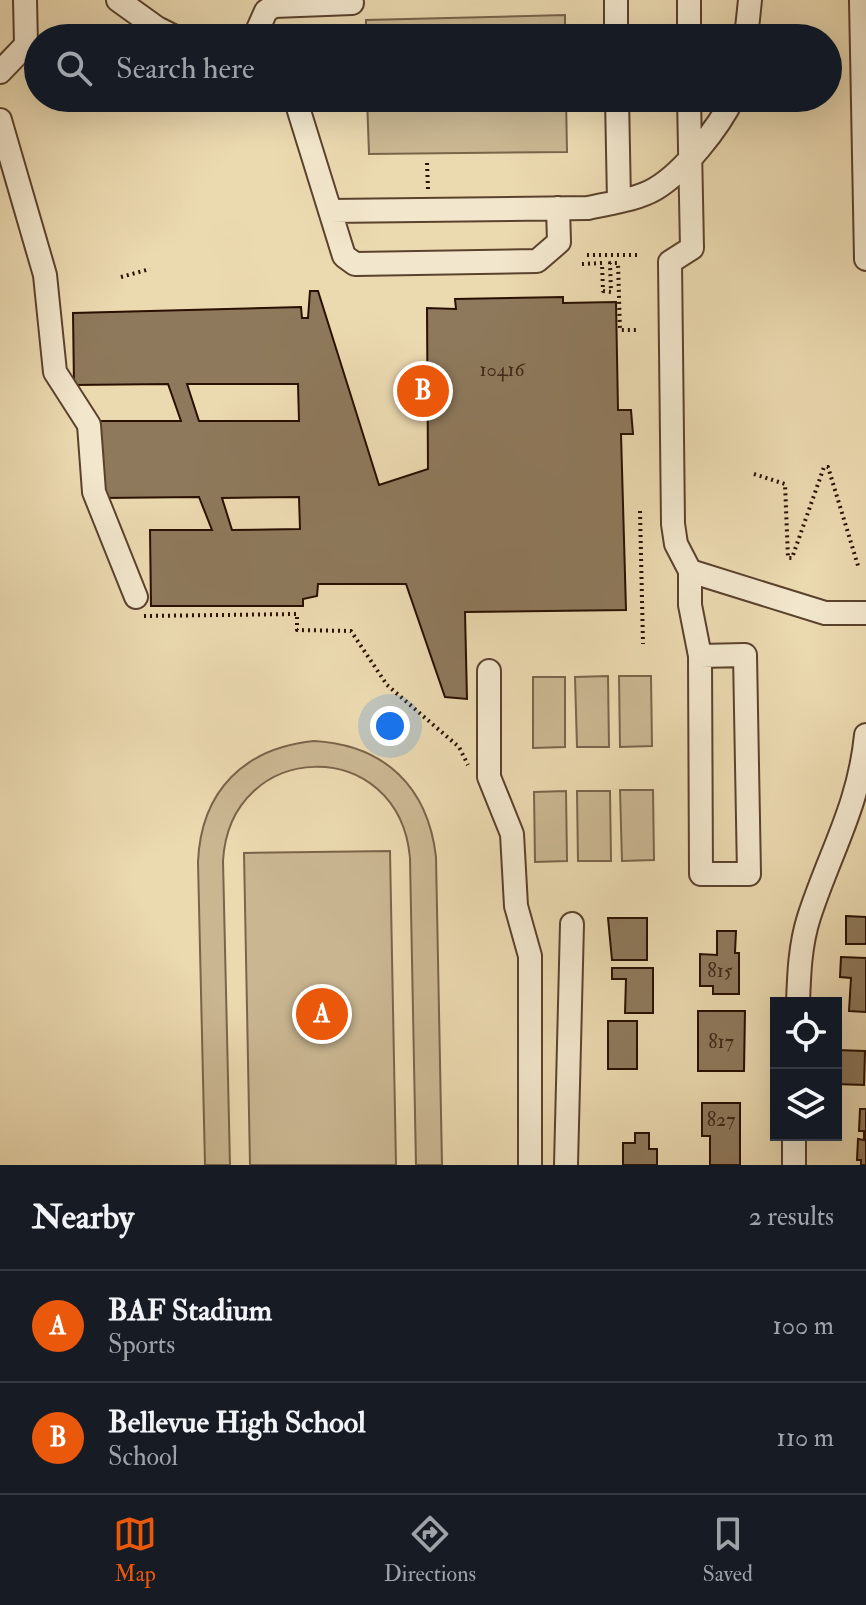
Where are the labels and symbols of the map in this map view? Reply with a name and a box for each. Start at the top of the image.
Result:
house number: 10416 [479,357,525,382]
pin: B [397,361,449,421]
your location [370,706,410,746]
house number: 815 [707,958,733,983]
pin: A [296,984,348,1044]
house number: 817 [708,1029,734,1054]
house number: 827 [707,1107,735,1132]

